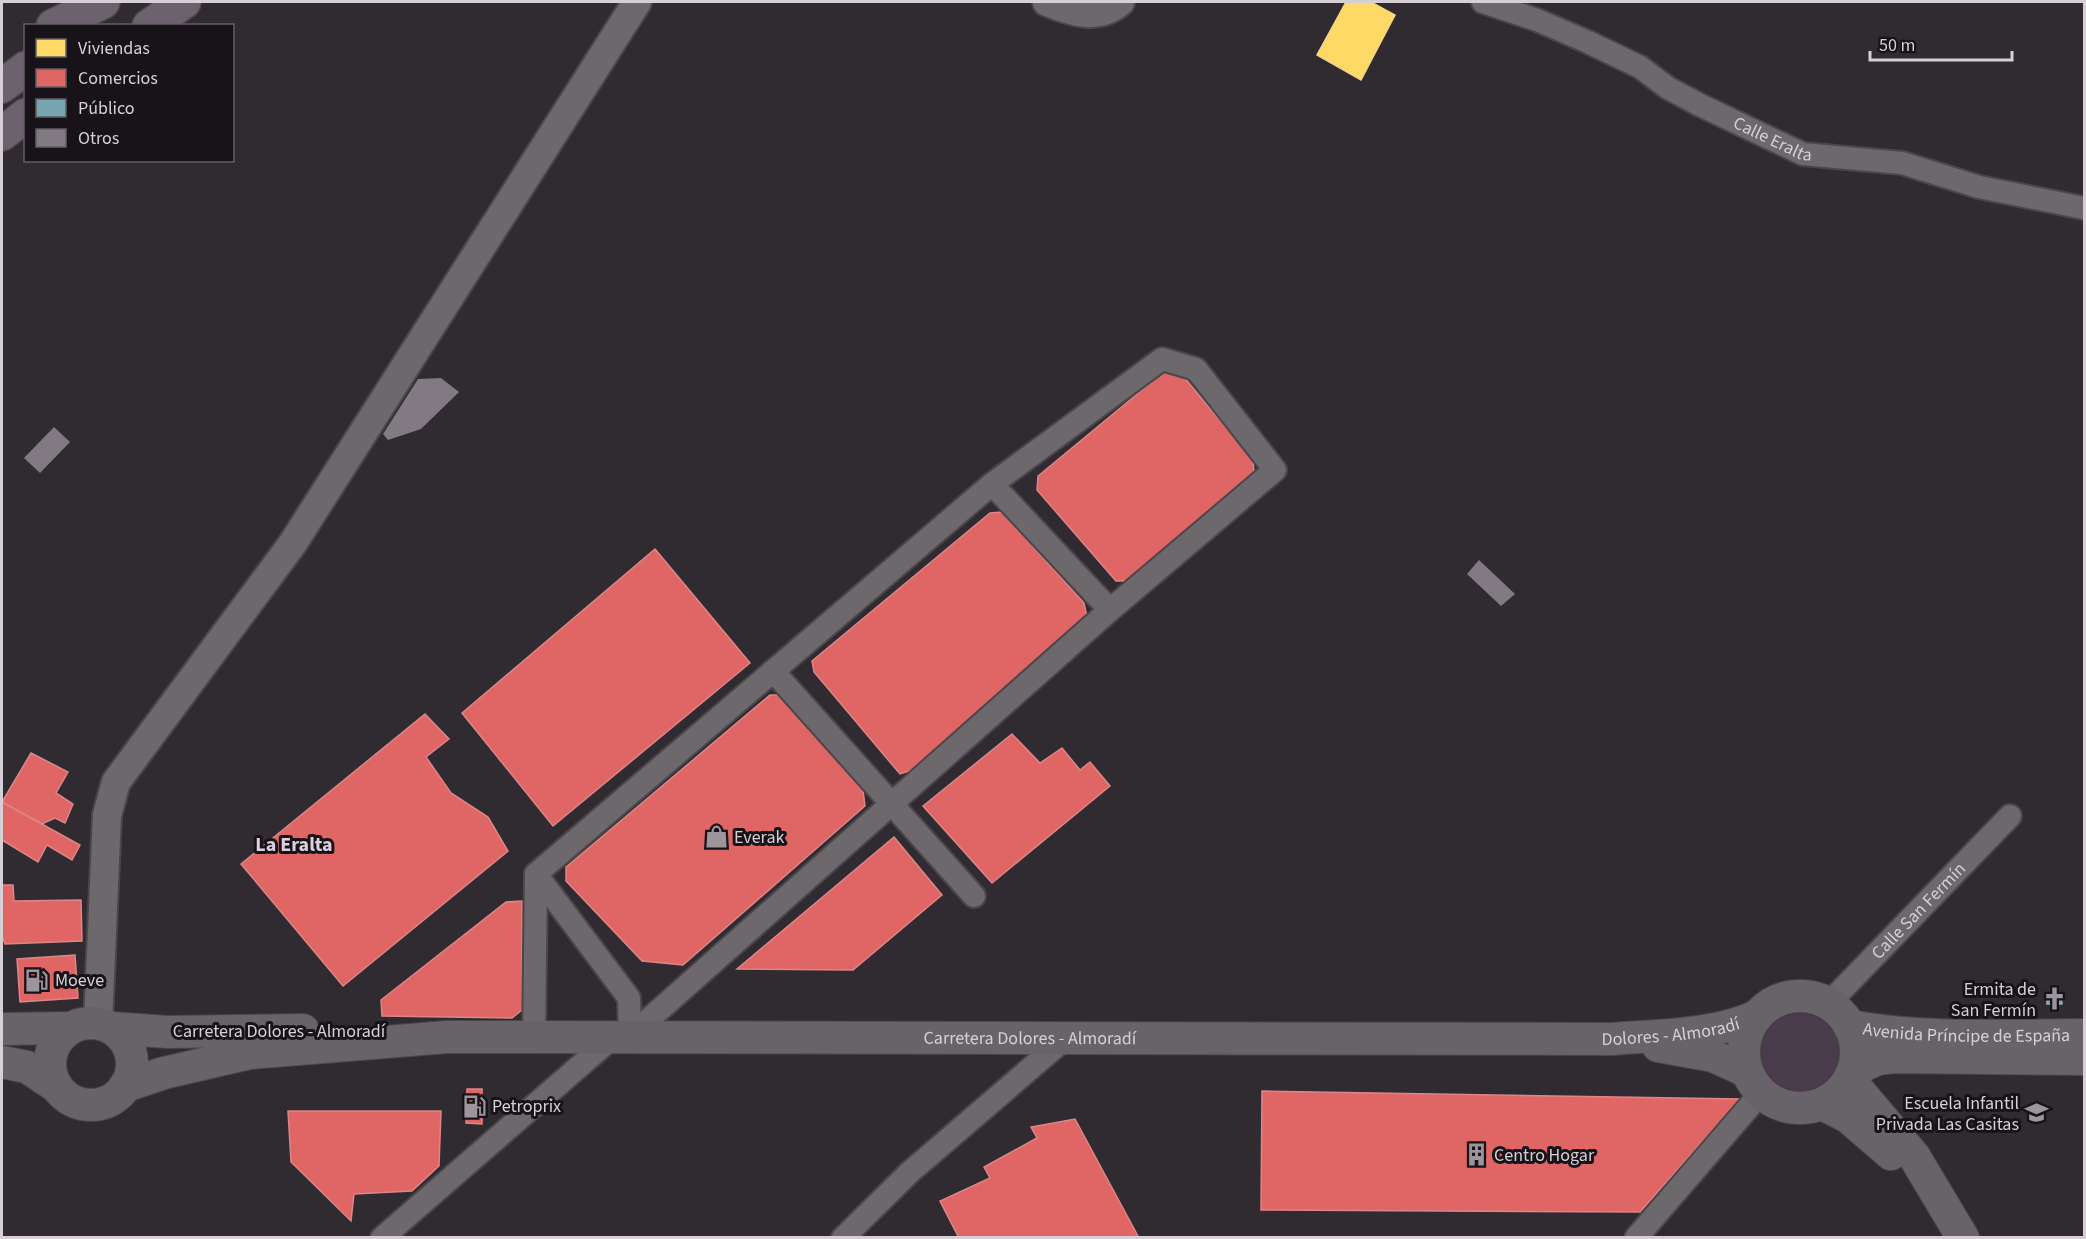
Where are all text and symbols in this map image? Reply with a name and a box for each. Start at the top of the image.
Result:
legend [24,24,234,162]
scale bar [1870,24,2012,62]
text: 50 m [1879,33,1915,58]
text: Viviendas [78,36,150,61]
text: Comercios [78,66,158,91]
text: Público [78,96,135,121]
street label: Calle Eralta [1729,110,1813,167]
text: Otros [78,126,119,151]
shop icon: Everak [703,824,729,850]
place label: Everak [734,825,784,850]
district label: La Eralta [255,831,333,859]
street label: Calle San Fermín [1866,857,1971,965]
fuel station icon: Moeve [24,967,50,993]
place label: Moeve [55,968,104,993]
place label: Ermita de San Fermín [1951,977,2036,1023]
church icon: Ermita de San Fermín [2041,986,2067,1012]
street label: Dolores - Almoradí [1601,1011,1743,1051]
street label: Avenida Príncipe de España [1861,1016,2070,1048]
street label: Carretera Dolores - Almoradí [173,1019,386,1044]
street label: Carretera Dolores - Almoradí [924,1025,1137,1051]
place label: Escuela Infantil Privada Las Casitas [1876,1091,2019,1137]
fuel station icon: Petroprix [461,1093,487,1119]
place label: Petroprix [492,1094,561,1119]
school or university icon: Escuela Infantil Privada Las Casitas [2024,1100,2050,1126]
building icon: Centro Hogar [1463,1142,1489,1168]
place label: Centro Hogar [1494,1143,1595,1168]

